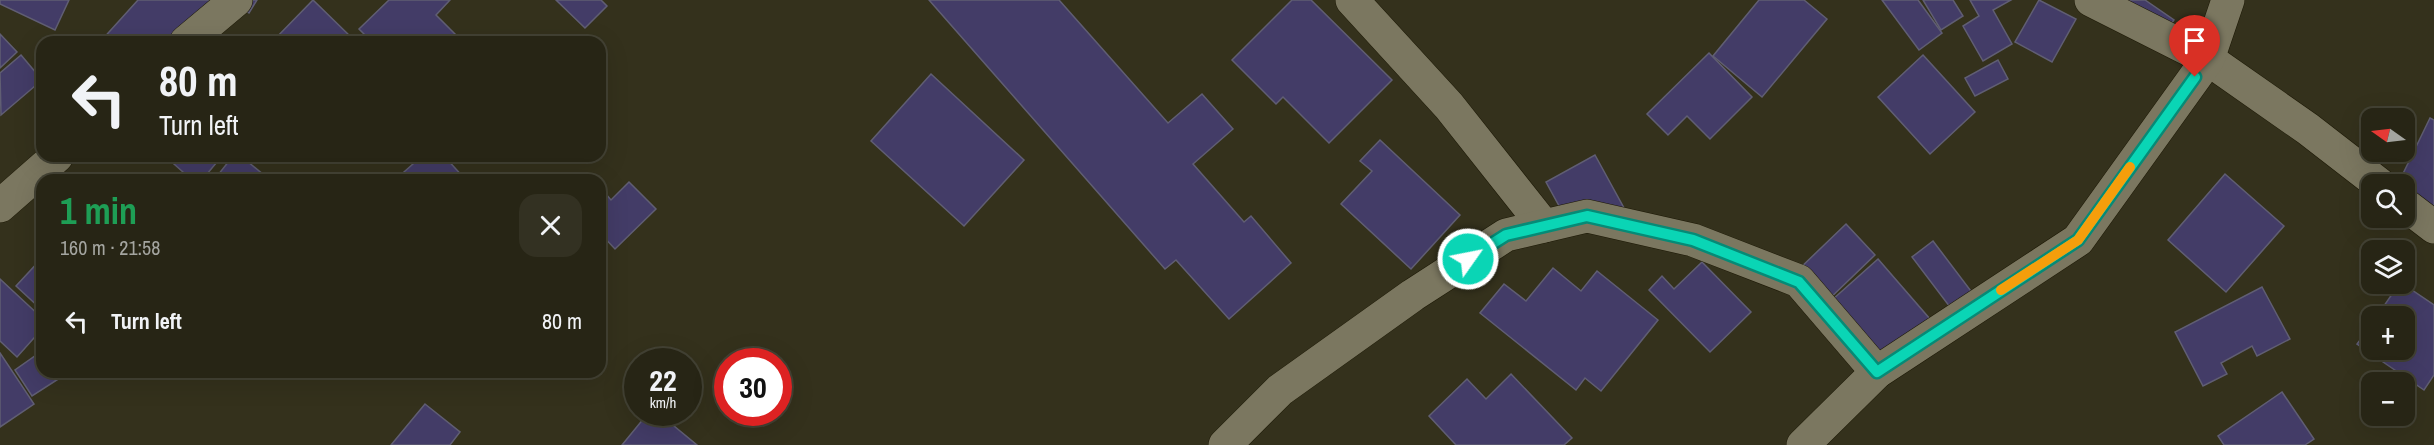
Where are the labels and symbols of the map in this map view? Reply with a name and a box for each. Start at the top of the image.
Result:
pin [2169,15,2220,77]
north arrow [2361,108,2415,162]
position arrow [1436,227,1500,291]
speed limit sign: 30 [714,348,792,426]

